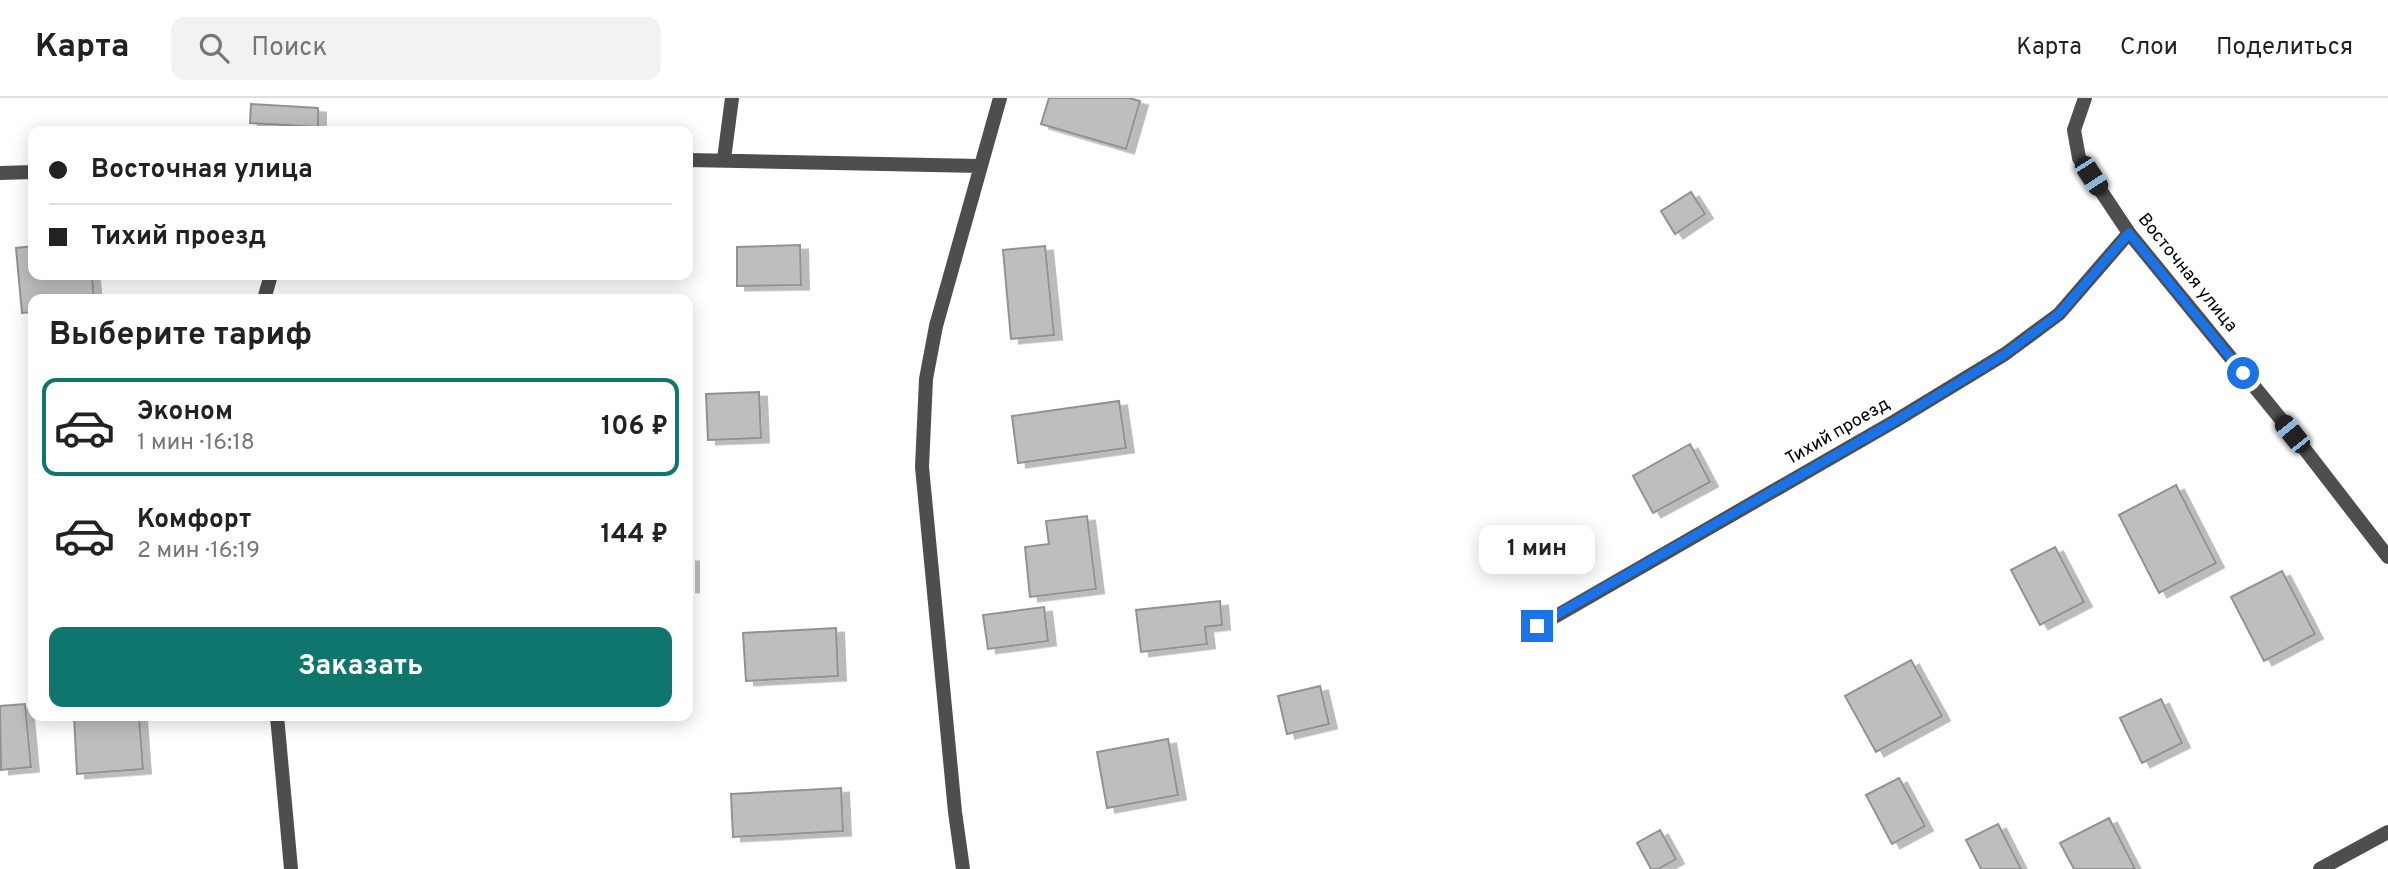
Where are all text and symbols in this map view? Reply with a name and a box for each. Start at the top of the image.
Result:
search box [171,17,661,80]
text: Карта [35,27,129,69]
icon: search [195,29,233,67]
text: Поиск [251,32,327,65]
text: Карта [2016,33,2082,63]
text: Слои [2120,33,2178,63]
text: Поделиться [2216,33,2353,63]
car [2071,153,2112,199]
text: Восточная улица [91,154,313,187]
street label: Восточная улица [2132,209,2242,337]
text: Тихий проезд [91,221,266,254]
text: Выберите тариф [49,316,312,356]
route start [2227,357,2259,389]
street label: Тихий проезд [1782,393,1894,471]
icon: car [53,396,116,459]
text: Эконом [137,396,233,429]
text: 106 ₽ [601,411,668,444]
car [2271,411,2314,457]
text: 1 мин · 16:18 [137,429,255,458]
icon: car [53,504,116,567]
text: Комфорт [137,504,251,537]
text: 144 ₽ [601,519,668,552]
callout: 1 мин [1479,524,1595,574]
text: 1 мин [1507,535,1567,564]
text: 2 мин · 16:19 [137,537,260,566]
route end [1521,610,1553,642]
button: Заказать [49,627,672,707]

